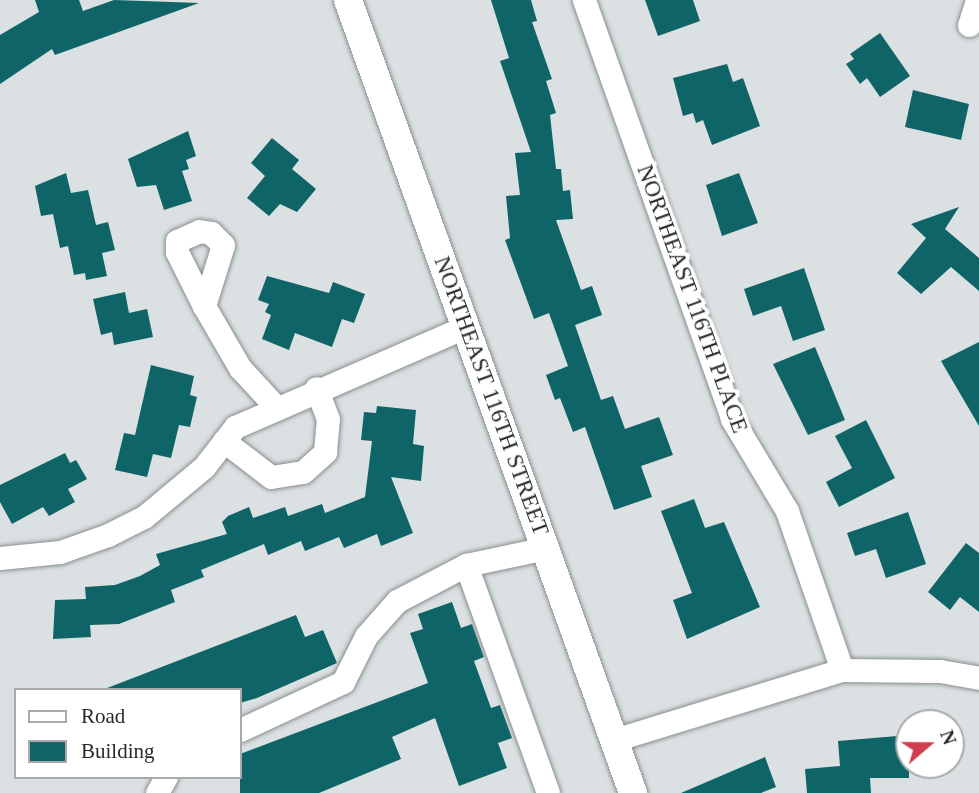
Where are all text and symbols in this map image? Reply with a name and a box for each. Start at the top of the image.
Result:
street label: NORTHEAST 116TH PLACE [630,161,754,437]
street label: NORTHEAST 116TH STREET [428,252,554,540]
legend [14,688,242,779]
text: Road [81,704,125,728]
north arrow [895,709,965,779]
text: N [936,727,961,747]
text: Building [81,739,155,763]

